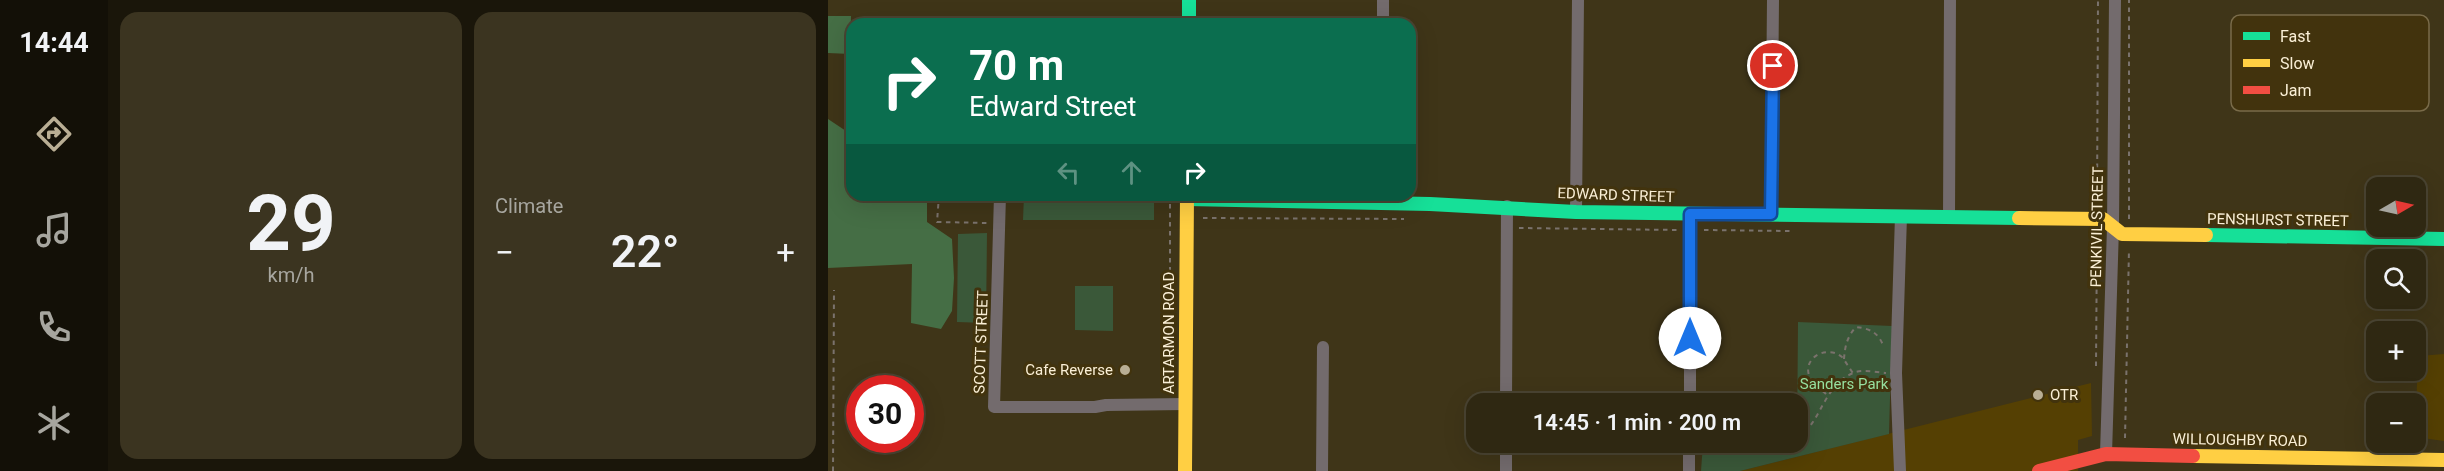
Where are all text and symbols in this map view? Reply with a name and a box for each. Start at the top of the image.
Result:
legend [2231,15,2429,111]
text: 14:44 [19,27,89,59]
text: Fast [2280,27,2311,46]
pin [1747,40,1798,91]
text: 70 m [969,41,1064,90]
icon: right [870,42,948,120]
icon: arrive [1756,49,1789,82]
text: Slow [2280,54,2315,73]
text: Jam [2280,81,2312,100]
text: Edward Street [969,91,1136,123]
icon: directions [33,113,75,155]
icon: left [1052,156,1085,189]
icon: ahead [1115,156,1148,189]
icon: right [1178,156,1211,189]
street label: PENKIVIL STREET [2087,166,2107,288]
north arrow [2366,177,2426,237]
map controls [2366,177,2426,453]
text: 29 [246,178,336,269]
street label: EDWARD STREET [1557,184,1675,206]
text: Climate [495,194,563,218]
icon: music [33,209,75,251]
street label: PENSHURST STREET [2207,210,2349,230]
text: 22° [611,225,679,278]
text: − [495,233,514,272]
text: + [776,233,795,272]
button: search [2366,249,2426,309]
text: km/h [268,263,314,287]
street label: ARTARMON ROAD [1160,272,1178,394]
street label: SCOTT STREET [970,290,992,394]
icon: phone [33,306,75,348]
position arrow [1658,306,1722,370]
button: + [2366,321,2426,381]
place label: Cafe Reverse [1025,361,1113,379]
marker: Cafe Reverse [1118,363,1132,377]
speed limit sign: 30 [846,375,924,453]
park label: Sanders Park [1800,375,1889,393]
place label: OTR [2050,386,2078,404]
marker: OTR [2031,388,2045,402]
button: − [2366,393,2426,453]
icon: climate [33,402,75,444]
text: 14:45 · 1 min · 200 m [1533,410,1741,435]
street label: WILLOUGHBY ROAD [2172,430,2308,450]

